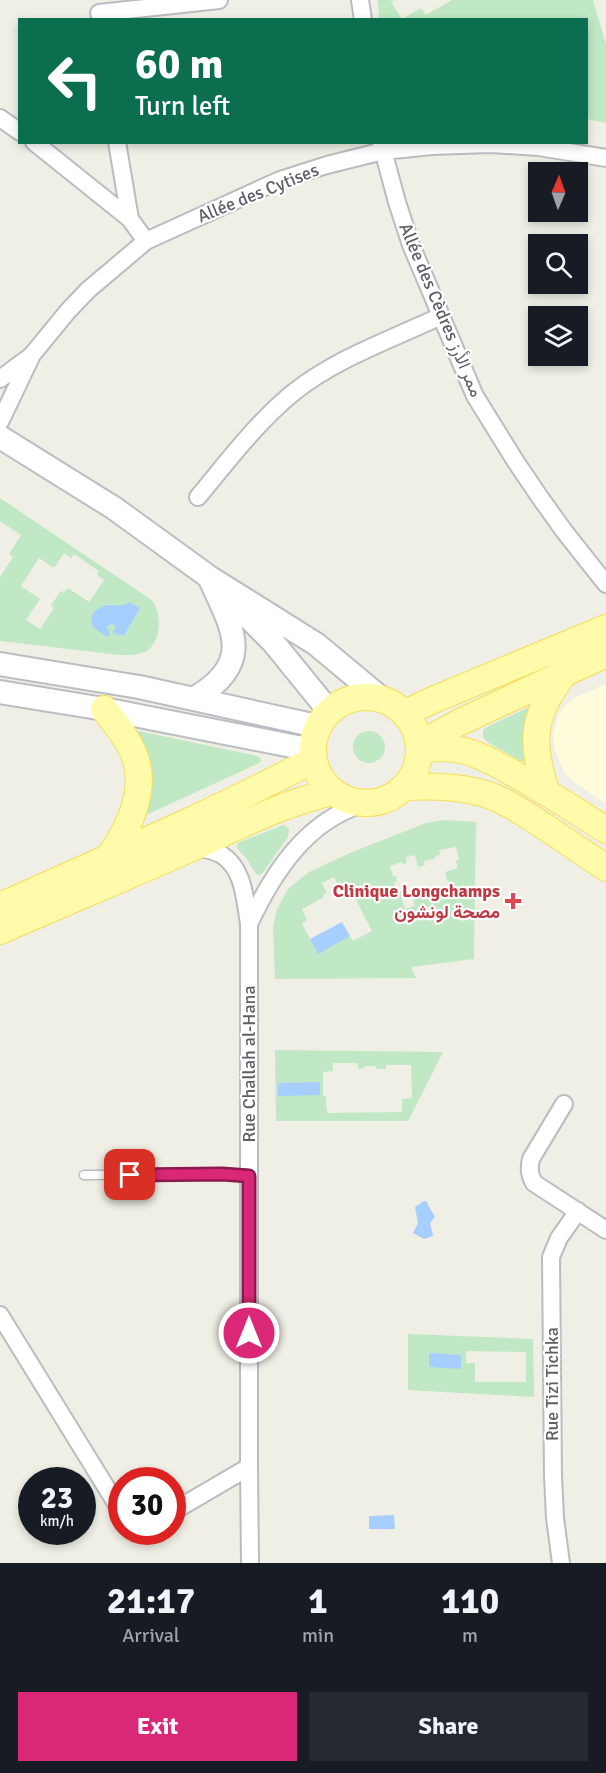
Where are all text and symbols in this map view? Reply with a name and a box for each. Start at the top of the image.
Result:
text: 60 m [135,39,224,90]
icon: left [36,42,114,120]
text: Turn left [135,90,230,123]
street label: Allée des Cytises [194,159,322,227]
north arrow [528,162,588,222]
map controls [528,162,588,366]
street label: Allée des Cèdres ممر الأرز [394,220,488,400]
button: search [528,234,588,294]
button: layers [528,306,588,366]
place label: Clinique Longchamps مصحة لونشون [333,880,500,923]
marker: Clinique Longchamps مصحة لونشون [504,892,522,910]
street label: Rue Challah al-Hana [238,985,260,1143]
pin [104,1149,155,1200]
icon: arrive [113,1158,146,1191]
position arrow [217,1301,281,1365]
street label: Rue Tizi Tichka [541,1327,563,1441]
speed limit sign: 30 [108,1467,186,1545]
text: 23 [41,1480,73,1517]
text: km/h [40,1512,74,1530]
text: 21:17 [107,1579,195,1624]
text: 1 [308,1579,328,1624]
text: 110 [441,1579,499,1624]
text: Arrival [122,1623,180,1648]
text: min [302,1623,334,1648]
text: m [462,1623,478,1648]
button: Exit [18,1692,297,1761]
button: Share [309,1692,588,1761]

